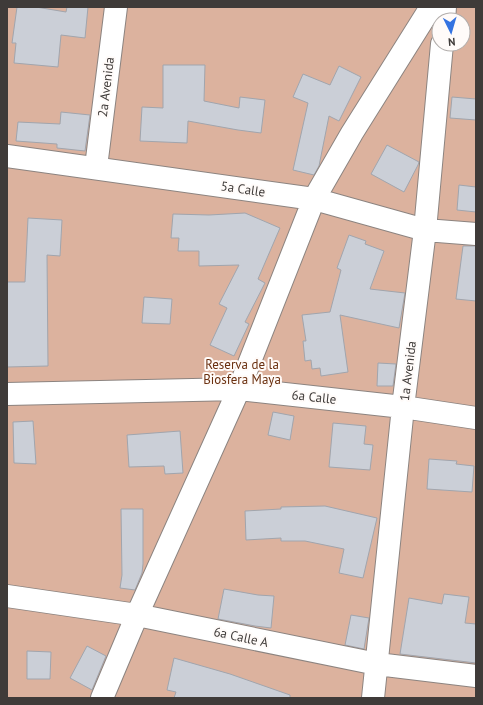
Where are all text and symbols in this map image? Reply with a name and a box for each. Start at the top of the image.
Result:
north arrow [431,12,471,52]
text: N [448,35,456,49]
street label: 2a Avenida [94,56,118,118]
street label: 5a Calle [220,177,266,201]
street label: 1a Avenida [396,340,420,402]
park label: Reserva de la Biosfera Maya [203,356,281,388]
street label: 6a Calle [291,386,337,408]
street label: 6a Calle A [212,623,270,651]

